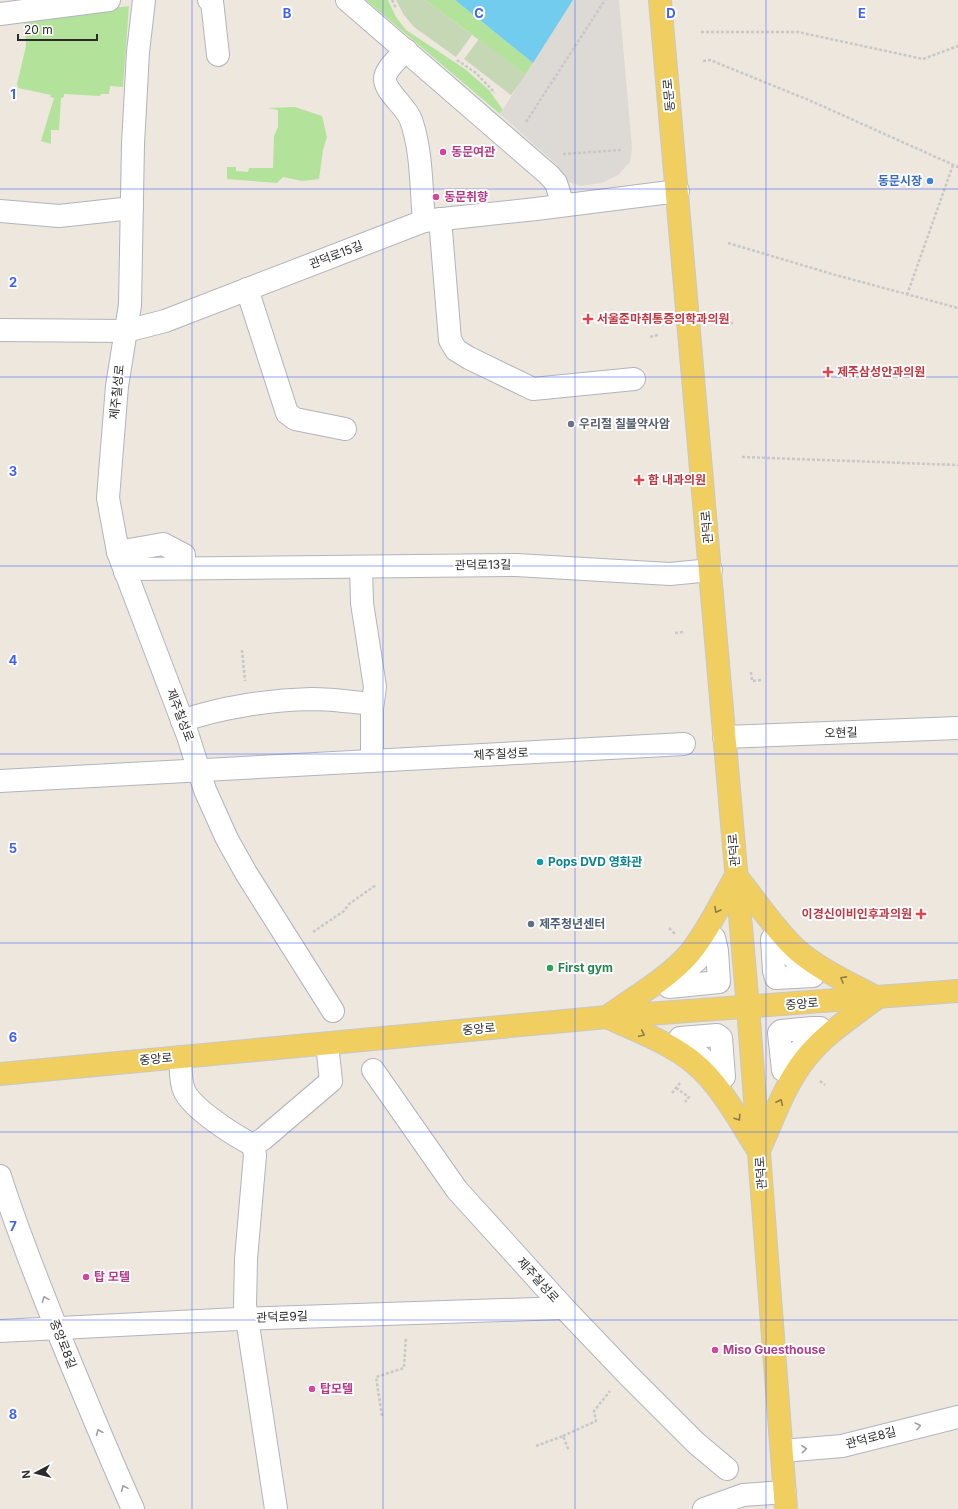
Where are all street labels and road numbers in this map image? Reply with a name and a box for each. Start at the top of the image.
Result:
street label: 동문로 [660,78,677,112]
street label: 관덕로15길 [307,237,365,272]
street label: 제주칠성로 [106,364,127,420]
street label: 관덕로 [698,510,715,544]
street label: 관덕로13길 [455,557,511,572]
street label: 제주칠성로 [164,686,197,743]
street label: 오현길 [824,724,858,741]
street label: 제주칠성로 [473,745,529,762]
street label: 관덕로 [725,833,742,867]
street label: 중앙로 [785,995,819,1012]
street label: 중앙로 [462,1020,496,1037]
street label: 중앙로 [139,1050,173,1067]
street label: 관덕로 [752,1156,769,1190]
street label: 제주칠성로 [514,1254,562,1305]
street label: 관덕로9길 [256,1308,308,1325]
street label: 중앙로8길 [47,1317,80,1371]
street label: 관덕로8길 [844,1424,898,1451]

